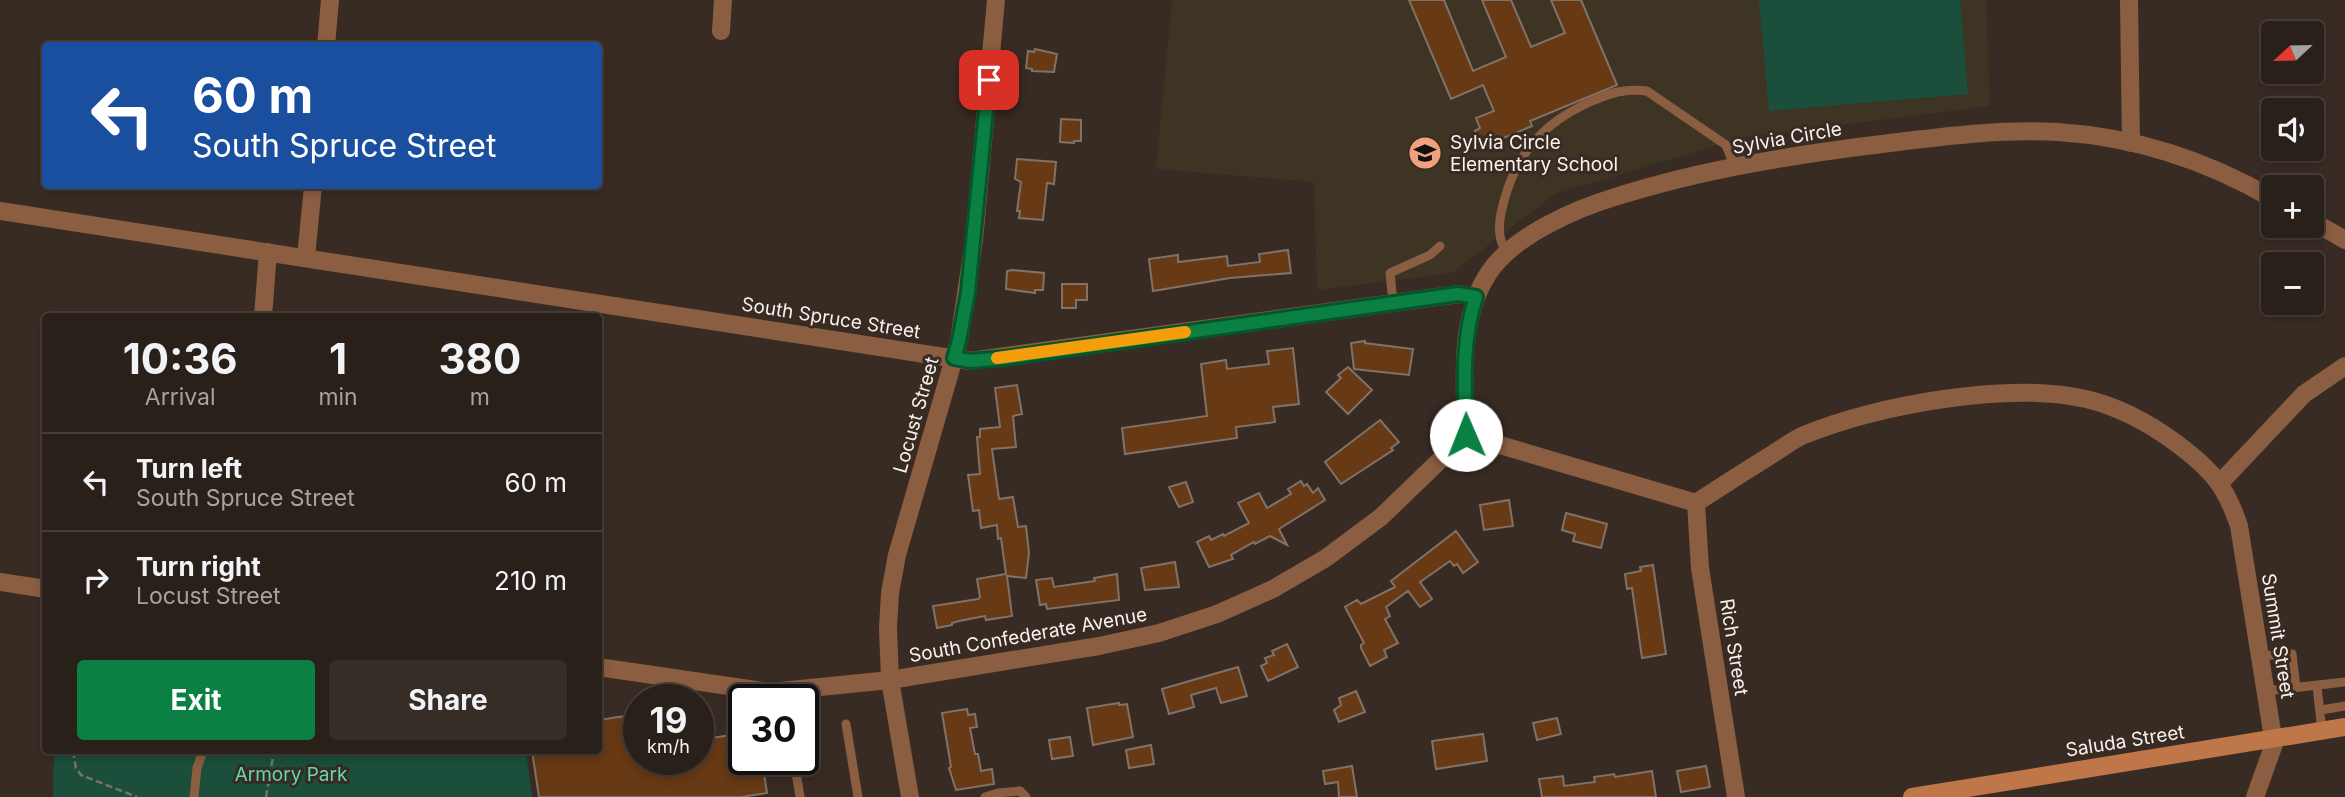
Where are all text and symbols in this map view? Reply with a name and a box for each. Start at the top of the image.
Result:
north arrow [2261,21,2324,84]
map controls [2261,21,2324,315]
pin [959,50,1019,110]
icon: arrive [970,61,1008,99]
text: 60 m [192,66,313,125]
icon: left [77,70,168,161]
button: sound [2261,98,2324,161]
street label: Sylvia Circle [1730,117,1844,159]
text: South Spruce Street [192,126,496,165]
place label: Sylvia Circle Elementary School [1450,131,1618,176]
school or university icon: Sylvia Circle Elementary School [1406,134,1444,172]
button: + [2261,175,2324,238]
button: − [2261,252,2324,315]
street label: South Spruce Street [740,293,922,343]
text: 10:36 [123,333,238,384]
text: 1 [329,333,347,384]
text: 380 [438,333,521,384]
street label: Locust Street [888,354,944,476]
text: Arrival [145,383,216,411]
text: min [318,383,358,411]
text: m [470,383,490,411]
position arrow [1429,398,1503,472]
text: Turn left [136,453,242,484]
icon: left [77,463,115,501]
text: 60 m [504,467,567,498]
text: South Spruce Street [136,484,355,512]
text: Turn right [136,551,261,582]
icon: right [77,561,115,599]
text: 210 m [494,565,567,596]
street label: Summit Street [2257,572,2299,700]
text: Locust Street [136,582,281,610]
street label: Rich Street [1715,597,1753,697]
street label: South Confederate Avenue [907,603,1149,667]
button: Exit [77,660,315,740]
button: Share [329,660,567,740]
speed limit sign: 30 [728,684,819,775]
text: 19 [650,699,687,741]
street label: Saluda Street [2064,720,2186,762]
text: km/h [647,736,690,757]
park label: Armory Park [235,763,348,786]

